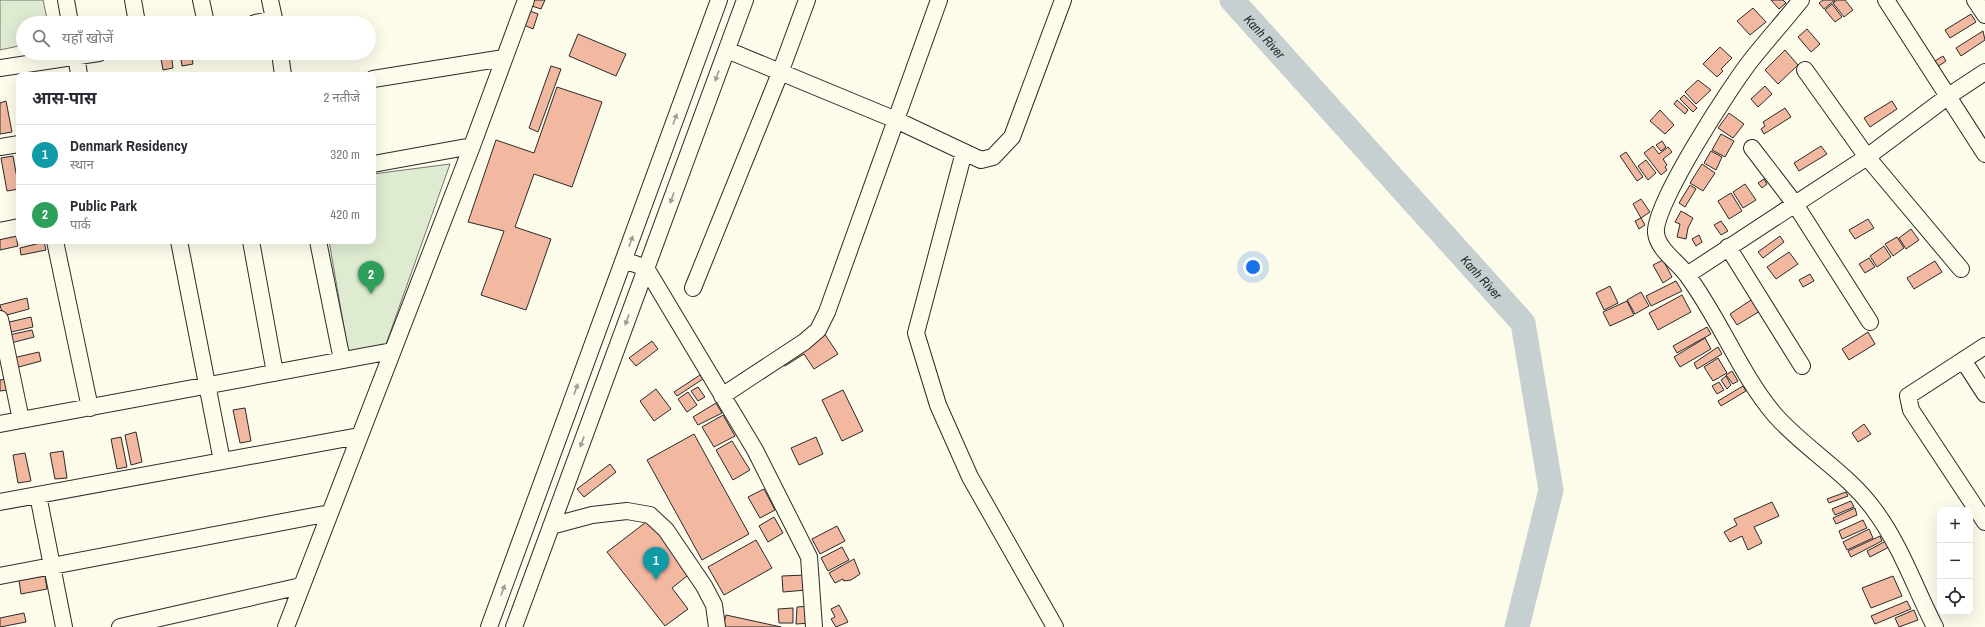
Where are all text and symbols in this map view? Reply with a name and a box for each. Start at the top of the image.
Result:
water label: Kanh River [1240,11,1289,63]
search box [16,16,376,60]
icon: search [30,27,52,49]
text: यहाँ खोजें [62,27,113,48]
one-way arrow [714,70,720,82]
text: आस-पास [32,86,97,109]
text: 2 नतीजे [323,89,360,106]
one-way arrow [673,113,679,125]
text: Denmark Residency [70,135,188,156]
text: 1 [42,146,48,163]
text: 320 m [330,146,360,163]
text: स्थान [70,156,94,173]
one-way arrow [669,192,675,204]
text: Public Park [70,195,137,216]
text: 2 [42,206,48,223]
text: 420 m [330,206,360,223]
text: पार्क [70,216,91,233]
one-way arrow [628,235,634,247]
water label: Kanh River [1457,252,1506,303]
your location [1243,257,1263,277]
pin: 2 [358,261,384,294]
one-way arrow [624,314,630,326]
one-way arrow [574,383,580,395]
one-way arrow [579,436,585,448]
map controls [1937,507,1973,615]
button: + [1937,507,1973,543]
button: − [1937,543,1973,579]
pin: 1 [643,547,669,580]
button: locate [1937,579,1973,615]
one-way arrow [500,584,506,596]

